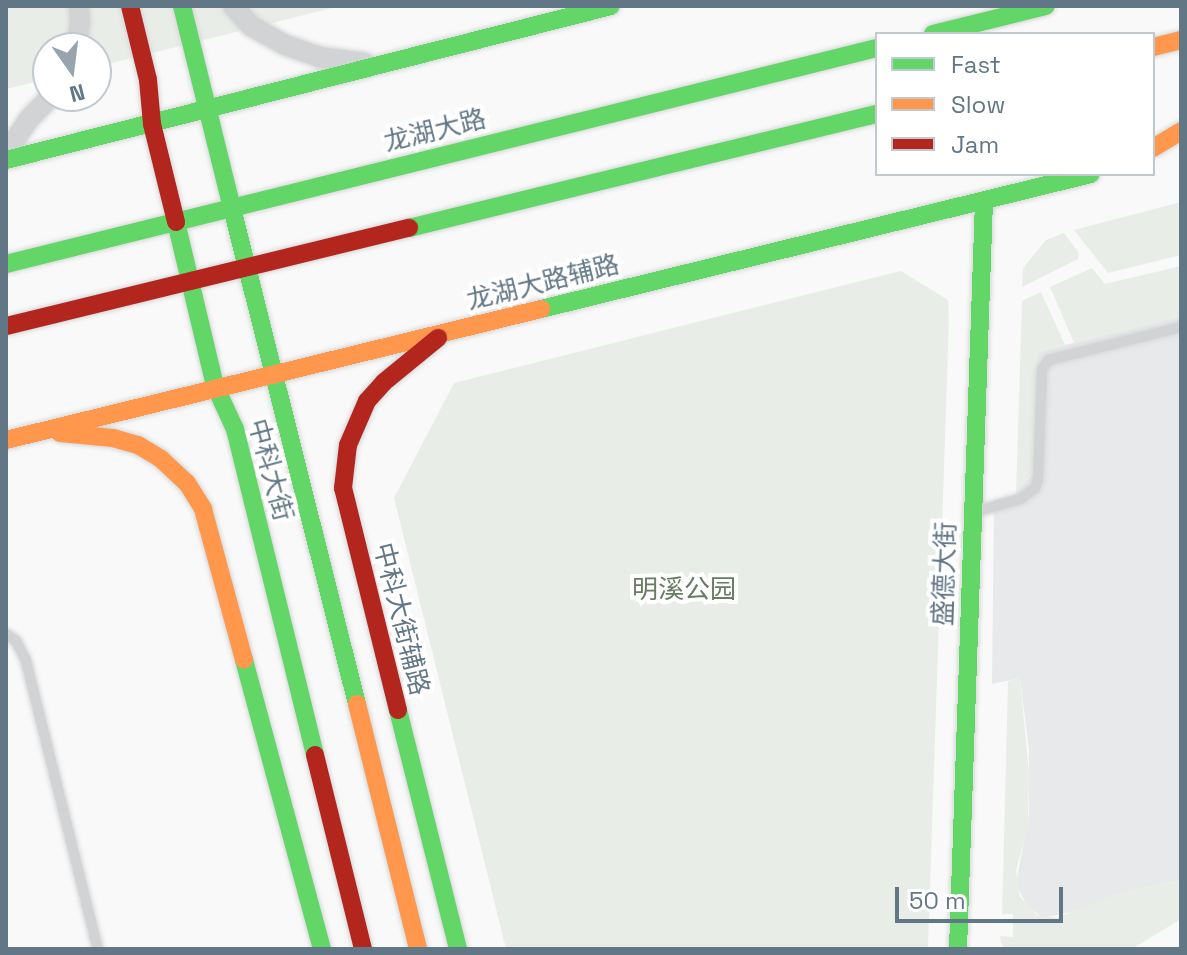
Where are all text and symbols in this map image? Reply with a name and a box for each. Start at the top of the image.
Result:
north arrow [32,32,112,112]
legend [875,32,1155,176]
text: Fast [951,49,1001,80]
text: N [67,78,88,109]
text: Slow [951,89,1005,120]
street label: 龙湖大路 [381,103,489,159]
text: Jam [951,129,999,160]
street label: 龙湖大路辅路 [464,249,622,317]
street label: 中科大街 [241,416,299,524]
street label: 盛德大街 [928,521,962,627]
street label: 中科大街辅路 [367,540,435,698]
park label: 明溪公园 [632,574,736,606]
scale bar [899,871,1067,921]
text: 50 m [909,885,966,916]

